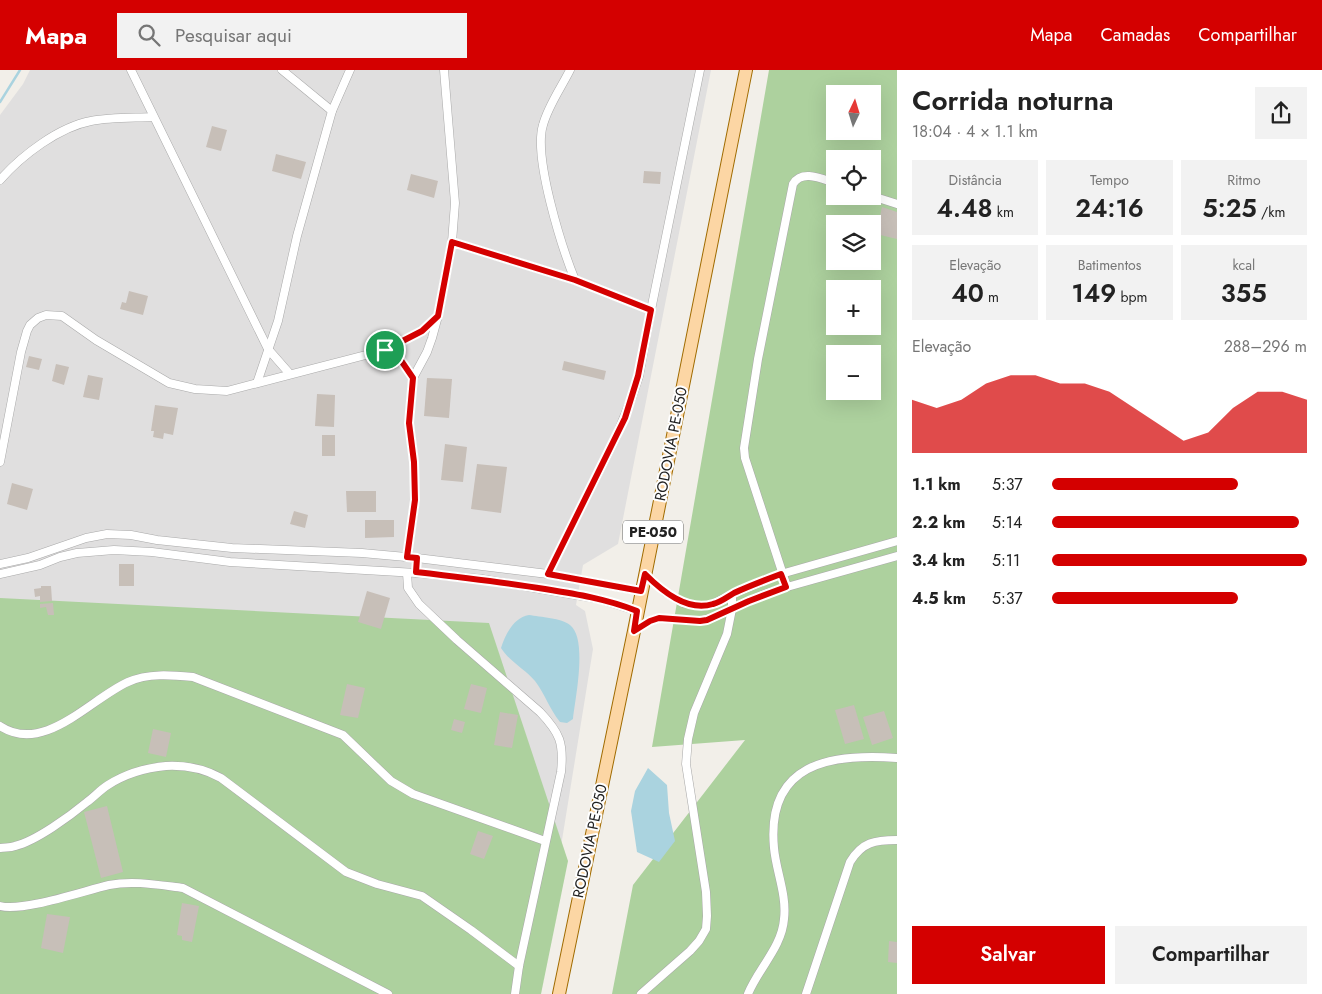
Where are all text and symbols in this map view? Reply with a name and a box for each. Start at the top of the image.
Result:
search box [117,13,467,58]
text: Mapa [25,18,87,53]
icon: search [135,21,163,49]
text: Pesquisar aqui [175,22,292,49]
text: Mapa [1030,22,1072,48]
text: Camadas [1100,22,1170,48]
text: Compartilhar [1198,22,1297,48]
text: Corrida noturna [912,80,1114,121]
north arrow [826,85,881,140]
map controls [826,85,881,400]
button: share [1255,87,1307,139]
text: 18:04 · 4 × 1.1 km [912,120,1038,143]
button: locate [826,150,881,205]
text: Distância [948,170,1002,190]
text: Tempo [1090,170,1129,190]
text: Ritmo [1227,170,1261,190]
text: 4.48 [937,190,993,226]
text: 24:16 [1075,190,1144,226]
text: 5:25 [1202,190,1257,226]
text: km [993,202,1014,222]
text: /km [1257,202,1285,222]
button: layers [826,215,881,270]
text: Elevação [949,255,1001,275]
text: Batimentos [1078,255,1141,275]
text: kcal [1233,255,1255,275]
text: 40 [951,275,984,311]
text: 149 [1072,275,1116,311]
text: 355 [1221,275,1267,311]
button: + [826,280,881,335]
text: m [984,287,999,307]
text: bpm [1116,287,1147,307]
pin [364,329,406,371]
text: Elevação [912,335,971,358]
text: 288–296 m [1224,335,1307,358]
icon: arrive [371,336,399,364]
button: − [826,345,881,400]
street label: RODOVIA PE-050 [649,385,693,503]
text: 1.1 km [912,473,961,496]
text: 5:37 [992,473,1023,496]
text: 2.2 km [912,511,965,534]
text: 5:14 [992,511,1022,534]
road number: PE-050 [623,521,683,544]
text: 3.4 km [912,549,965,572]
text: 5:11 [992,549,1020,572]
text: 4.5 km [912,587,966,610]
text: 5:37 [992,587,1023,610]
street label: RODOVIA PE-050 [567,782,613,900]
button: Salvar [912,926,1105,984]
button: Compartilhar [1115,926,1307,984]

